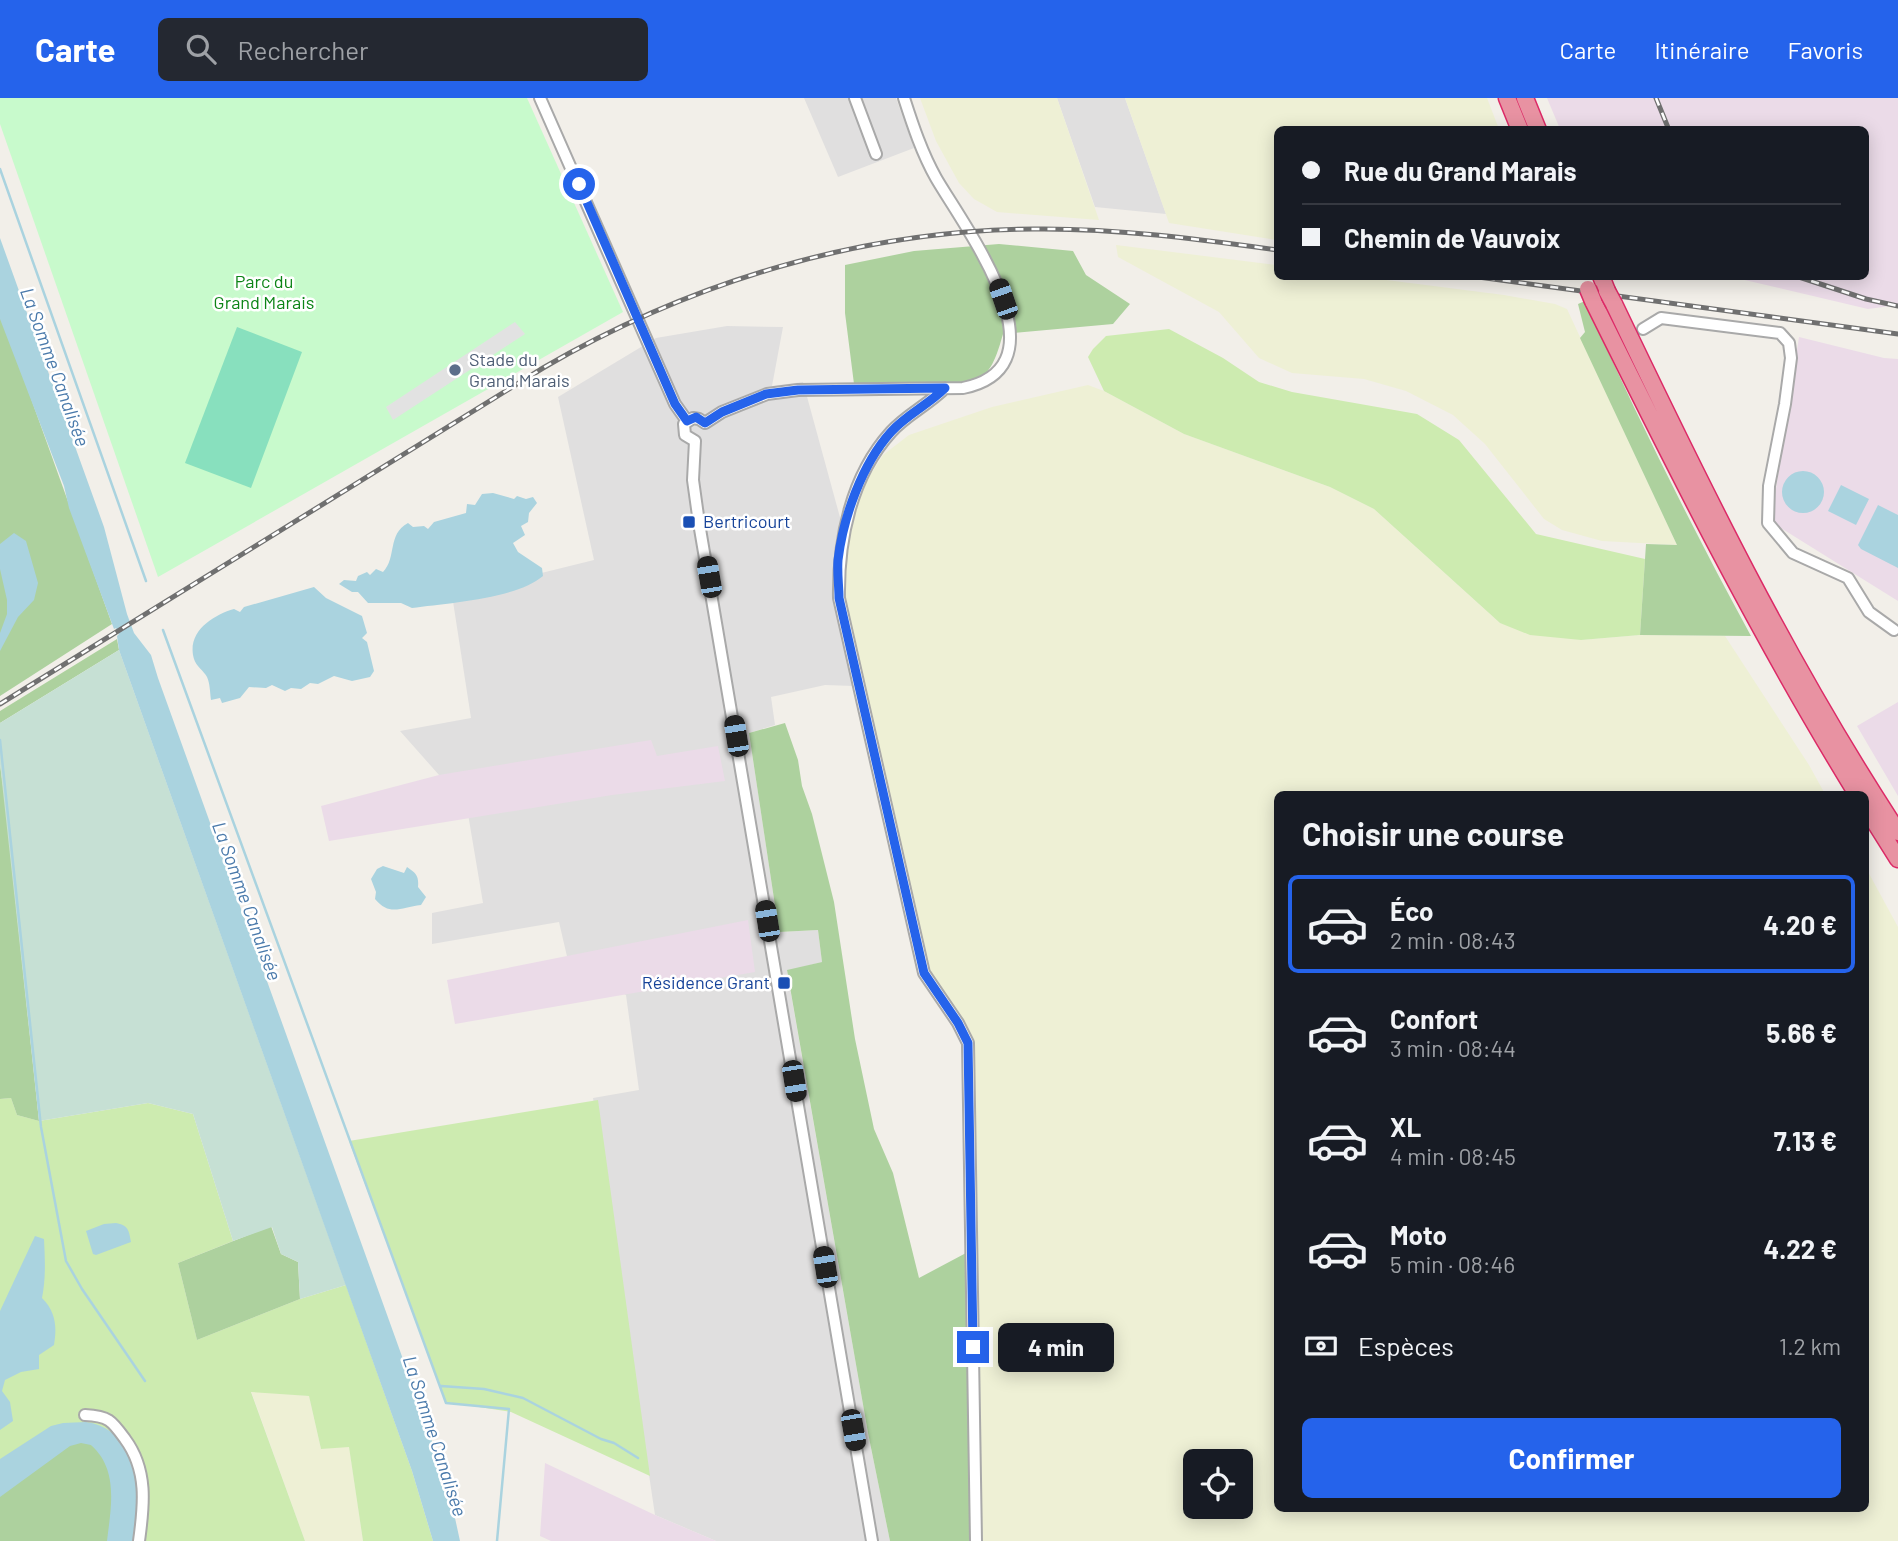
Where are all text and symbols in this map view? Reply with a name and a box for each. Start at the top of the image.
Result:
search box [158,18,648,81]
text: Carte [35,29,116,69]
icon: search [182,30,220,68]
text: Rechercher [238,34,368,65]
text: Carte [1560,35,1616,64]
text: Itinéraire [1654,35,1750,64]
text: Favoris [1788,35,1863,64]
text: Rue du Grand Marais [1344,155,1577,186]
route start [563,168,595,200]
text: Chemin de Vauvoix [1344,222,1560,253]
park label: Parc du Grand Marais [214,270,314,313]
car [987,276,1020,322]
water label: La Somme Canalisée [16,284,95,450]
place label: Stade du Grand Marais [469,348,570,391]
marker: Stade du Grand Marais [447,362,463,378]
place label: Bertricourt [703,510,791,532]
marker: Bertricourt [681,514,697,530]
car [696,554,723,600]
car [723,714,750,758]
text: Choisir une course [1302,814,1564,852]
water label: La Somme Canalisée [208,818,287,984]
icon: car [1306,893,1369,956]
text: Éco [1390,895,1433,926]
car [754,899,781,943]
text: 4.20 € [1763,909,1837,940]
text: 2 min · 08:43 [1390,926,1516,954]
place label: Résidence Grant [642,971,770,993]
marker: Résidence Grant [776,975,792,991]
icon: car [1306,1001,1369,1064]
text: Confort [1390,1003,1478,1034]
text: 5.66 € [1766,1017,1837,1048]
text: 3 min · 08:44 [1390,1034,1516,1062]
car [781,1059,808,1103]
icon: car [1306,1109,1369,1172]
text: XL [1390,1111,1421,1142]
text: 7.13 € [1774,1125,1837,1156]
text: 4 min · 08:45 [1390,1142,1516,1170]
icon: car [1306,1217,1369,1280]
text: Moto [1390,1219,1447,1250]
text: 4.22 € [1763,1233,1837,1264]
car [812,1245,839,1289]
text: 5 min · 08:46 [1390,1250,1515,1278]
callout: 4 min [998,1322,1113,1372]
icon: cash [1302,1327,1340,1365]
text: Espèces [1358,1330,1454,1361]
route end [957,1331,989,1363]
text: 1.2 km [1779,1332,1841,1360]
text: 4 min [1028,1333,1084,1361]
water label: La Somme Canalisée [399,1353,472,1519]
car [840,1407,867,1453]
button: Confirmer [1302,1418,1841,1498]
map controls [1183,1449,1253,1519]
button: locate [1183,1449,1253,1519]

